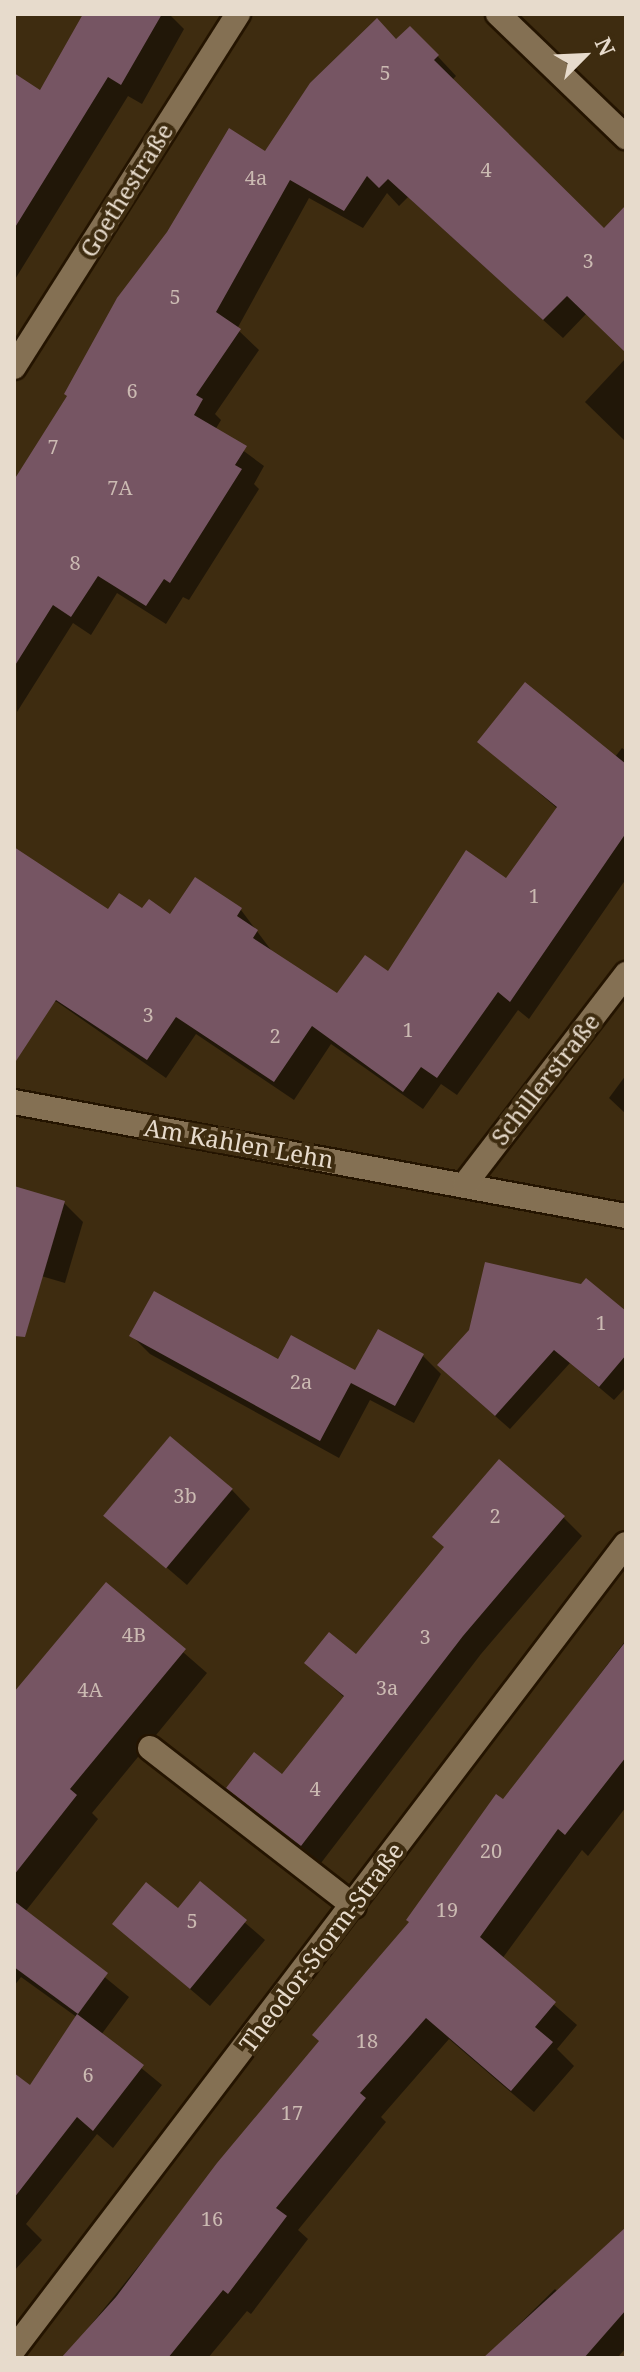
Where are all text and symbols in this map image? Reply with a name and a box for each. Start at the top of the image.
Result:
north arrow [544,16,624,96]
text: N [589,32,623,60]
house number: 5 [379,60,391,84]
street label: Goethestraße [73,118,179,262]
house number: 4 [480,157,492,181]
house number: 4a [245,165,267,189]
house number: 3 [582,248,594,272]
house number: 5 [169,284,181,308]
house number: 6 [126,378,138,402]
house number: 7 [47,434,59,458]
house number: 7A [107,475,133,499]
house number: 8 [69,550,81,574]
house number: 1 [528,883,540,907]
house number: 3 [142,1002,154,1026]
street label: Schillerstraße [485,1008,605,1150]
house number: 1 [402,1017,414,1041]
house number: 2 [269,1023,281,1047]
street label: Am Kahlen Lehn [142,1112,336,1174]
house number: 1 [595,1310,607,1334]
house number: 2a [290,1369,312,1393]
house number: 3b [173,1483,197,1507]
house number: 2 [489,1503,501,1527]
house number: 4B [122,1622,146,1646]
house number: 3 [419,1624,431,1648]
house number: 3a [376,1675,398,1699]
house number: 4A [77,1677,103,1701]
house number: 4 [309,1776,321,1800]
street label: Theodor-Storm-Straße [233,1837,409,2057]
house number: 20 [480,1838,502,1862]
house number: 19 [436,1897,458,1921]
house number: 5 [186,1908,198,1932]
house number: 18 [356,2028,378,2052]
house number: 6 [82,2062,94,2086]
house number: 17 [281,2100,303,2124]
house number: 16 [201,2206,223,2230]

